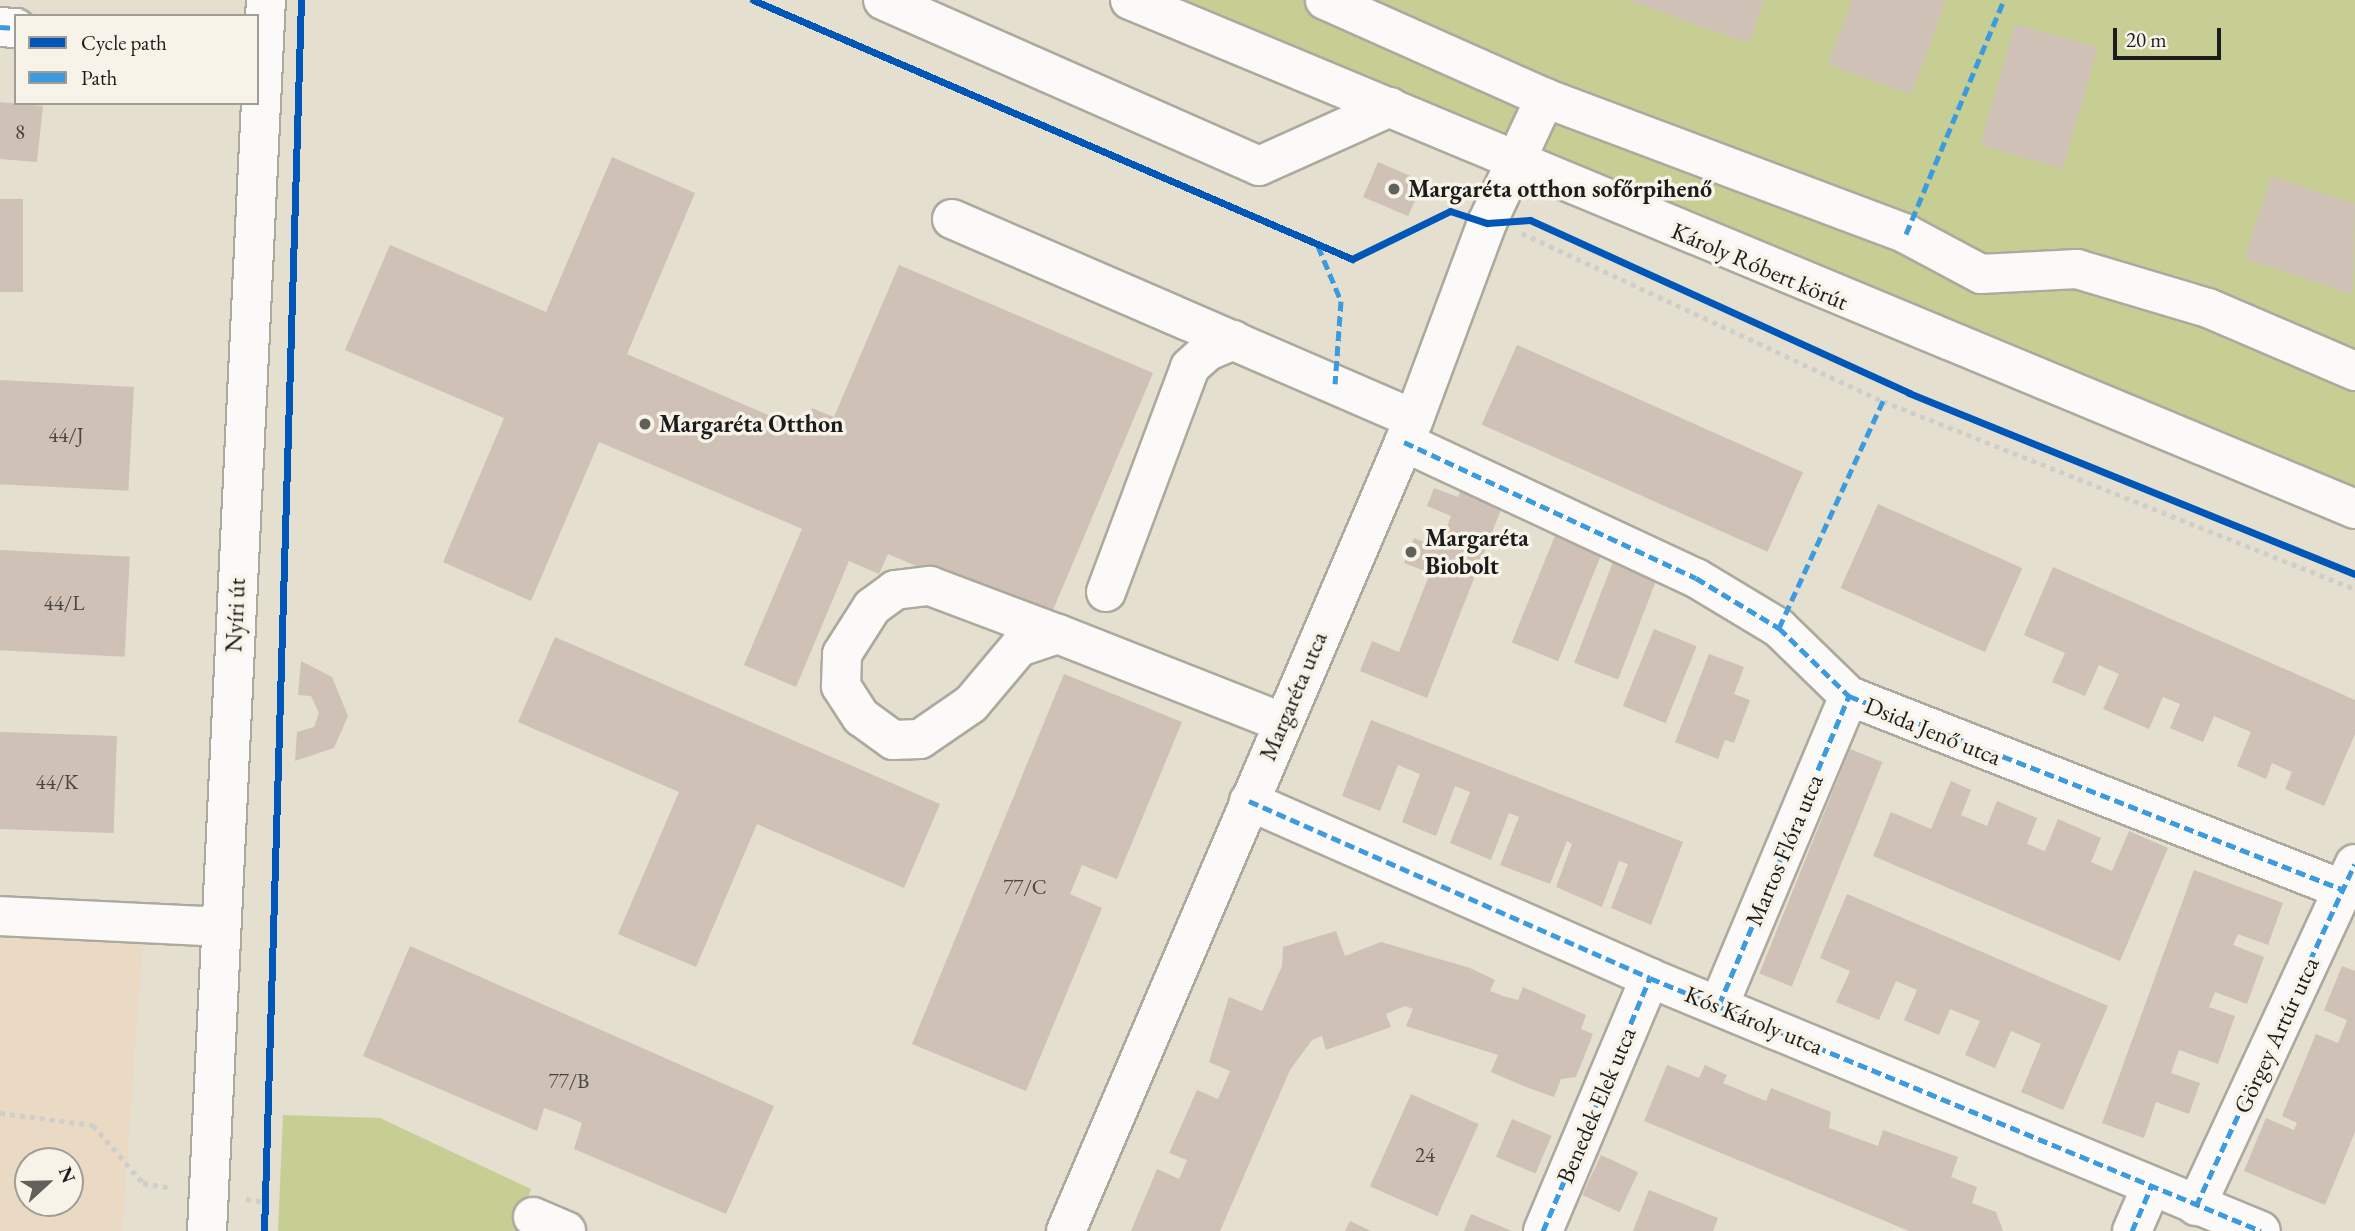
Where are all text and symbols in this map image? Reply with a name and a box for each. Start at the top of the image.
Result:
legend [14,14,259,105]
scale bar [2117,14,2226,58]
text: 20 m [2126,26,2167,53]
text: Cycle path [81,29,167,56]
text: Path [81,64,117,91]
house number: 8 [15,119,25,145]
place label: Margaréta otthon sofőrpihenő [1408,175,1712,203]
marker: Margaréta otthon sofőrpihenő [1386,181,1402,197]
street label: Károly Róbert körút [1667,216,1853,316]
place label: Margaréta Otthon [659,410,844,438]
marker: Margaréta Otthon [637,416,653,432]
house number: 44/J [48,422,84,448]
place label: Margaréta Biobolt [1425,524,1529,580]
marker: Margaréta Biobolt [1403,544,1419,560]
street label: Nyíri út [219,577,251,653]
house number: 44/L [44,590,84,616]
street label: Margaréta utca [1253,627,1333,765]
street label: Dsida Jenő utca [1861,691,2005,771]
house number: 44/K [36,769,78,795]
street label: Martos Flóra utca [1739,770,1829,930]
house number: 77/C [1003,874,1047,900]
street label: Görgey Artúr utca [2227,952,2325,1118]
street label: Kós Károly utca [1681,979,1827,1061]
street label: Benedek Elek utca [1550,1023,1642,1187]
house number: 77/B [549,1068,589,1094]
house number: 24 [1415,1142,1435,1168]
north arrow [14,1147,84,1217]
text: N [53,1163,82,1187]

